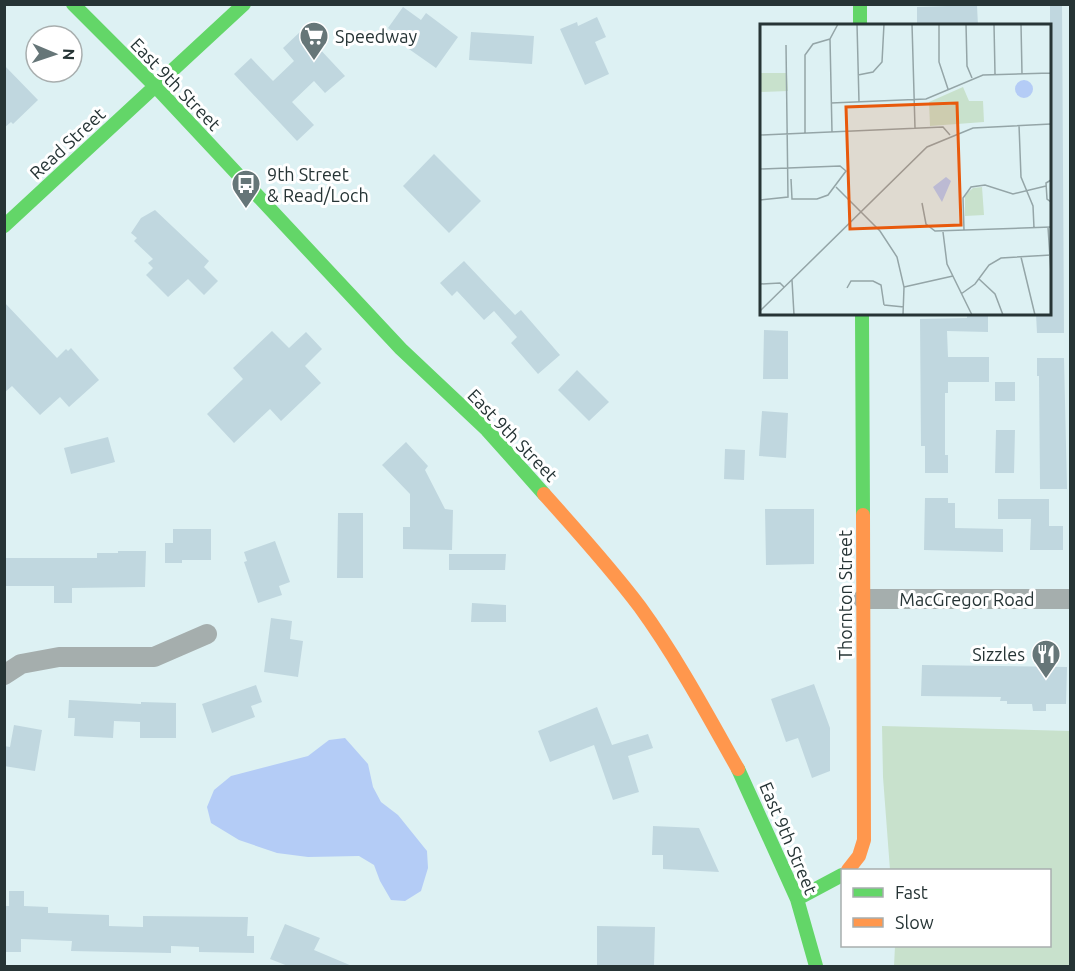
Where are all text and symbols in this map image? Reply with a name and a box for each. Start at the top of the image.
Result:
supermarket icon: Speedway [298,20,330,62]
north arrow [24,24,84,84]
inset map [760,24,1051,315]
place label: Speedway [335,26,418,46]
street label: East 9th Street [127,34,225,134]
text: N [60,48,78,61]
street label: Read Street [25,103,109,183]
place label: 9th Street & Read/Loch [267,164,369,205]
bus stop icon: 9th Street & Read/Loch [230,168,262,210]
street label: East 9th Street [464,385,562,485]
street label: Thornton Street [835,530,855,660]
street label: MacGregor Road [899,589,1035,609]
restaurant icon: Sizzles [1030,638,1062,680]
place label: Sizzles [972,644,1025,664]
street label: East 9th Street [756,779,822,897]
legend [841,869,1051,947]
text: Fast [895,882,928,902]
text: Slow [895,912,934,932]

